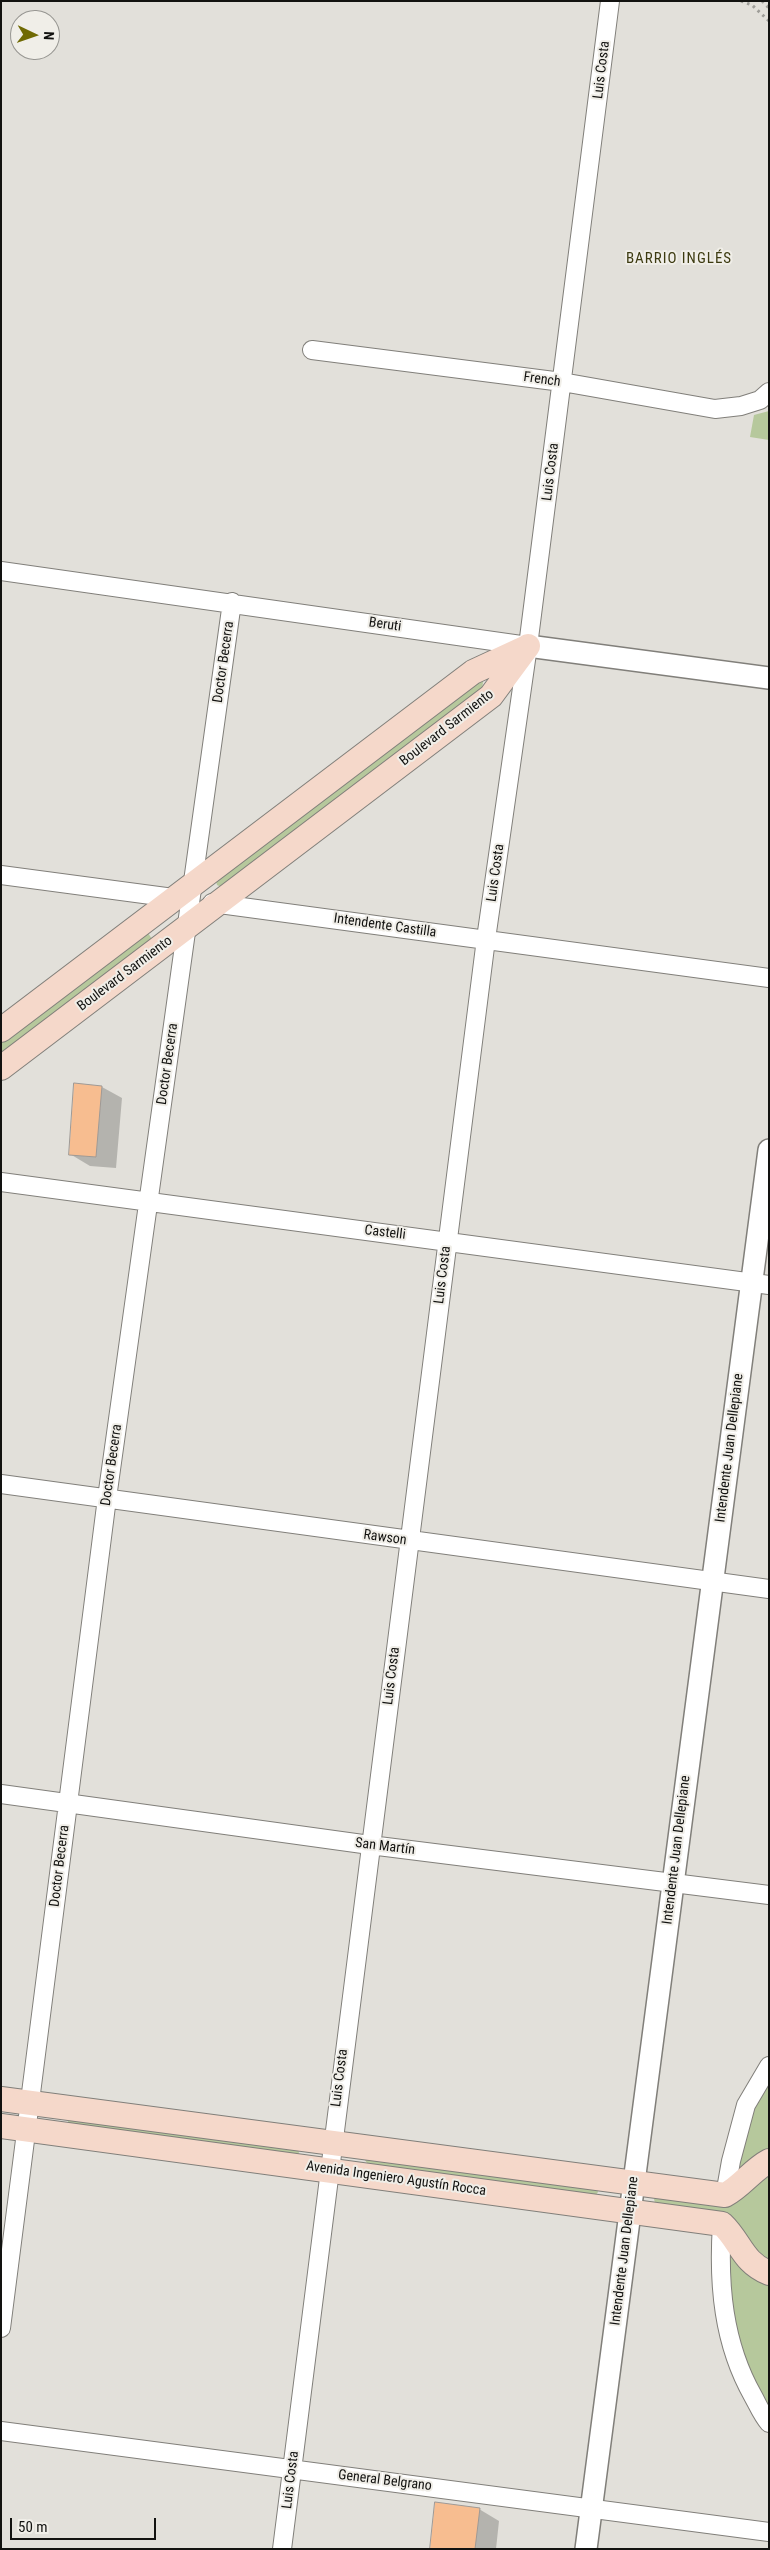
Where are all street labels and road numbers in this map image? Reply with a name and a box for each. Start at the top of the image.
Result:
street label: Luis Costa [590,40,614,100]
street label: French [522,369,562,391]
street label: Luis Costa [539,442,563,502]
street label: Beruti [368,614,402,636]
street label: Doctor Becerra [210,620,238,704]
street label: Boulevard Sarmiento [397,686,497,770]
street label: Luis Costa [484,843,508,903]
street label: Intendente Castilla [333,910,437,942]
street label: Boulevard Sarmiento [74,933,176,1015]
street label: Doctor Becerra [154,1022,182,1106]
street label: Castelli [363,1222,407,1244]
street label: Luis Costa [431,1245,455,1305]
street label: Intendente Juan Dellepiane [713,1373,747,1523]
street label: Doctor Becerra [98,1423,126,1507]
street label: Rawson [362,1527,408,1549]
street label: Luis Costa [380,1646,404,1706]
street label: Intendente Juan Dellepiane [660,1775,694,1925]
street label: Doctor Becerra [47,1824,73,1908]
street label: San Martín [354,1835,416,1859]
street label: Luis Costa [328,2048,352,2108]
street label: Avenida Ingeniero Agustín Rocca [305,2158,487,2200]
street label: Intendente Juan Dellepiane [608,2176,642,2326]
street label: Luis Costa [279,2450,303,2510]
street label: General Belgrano [337,2467,433,2495]

